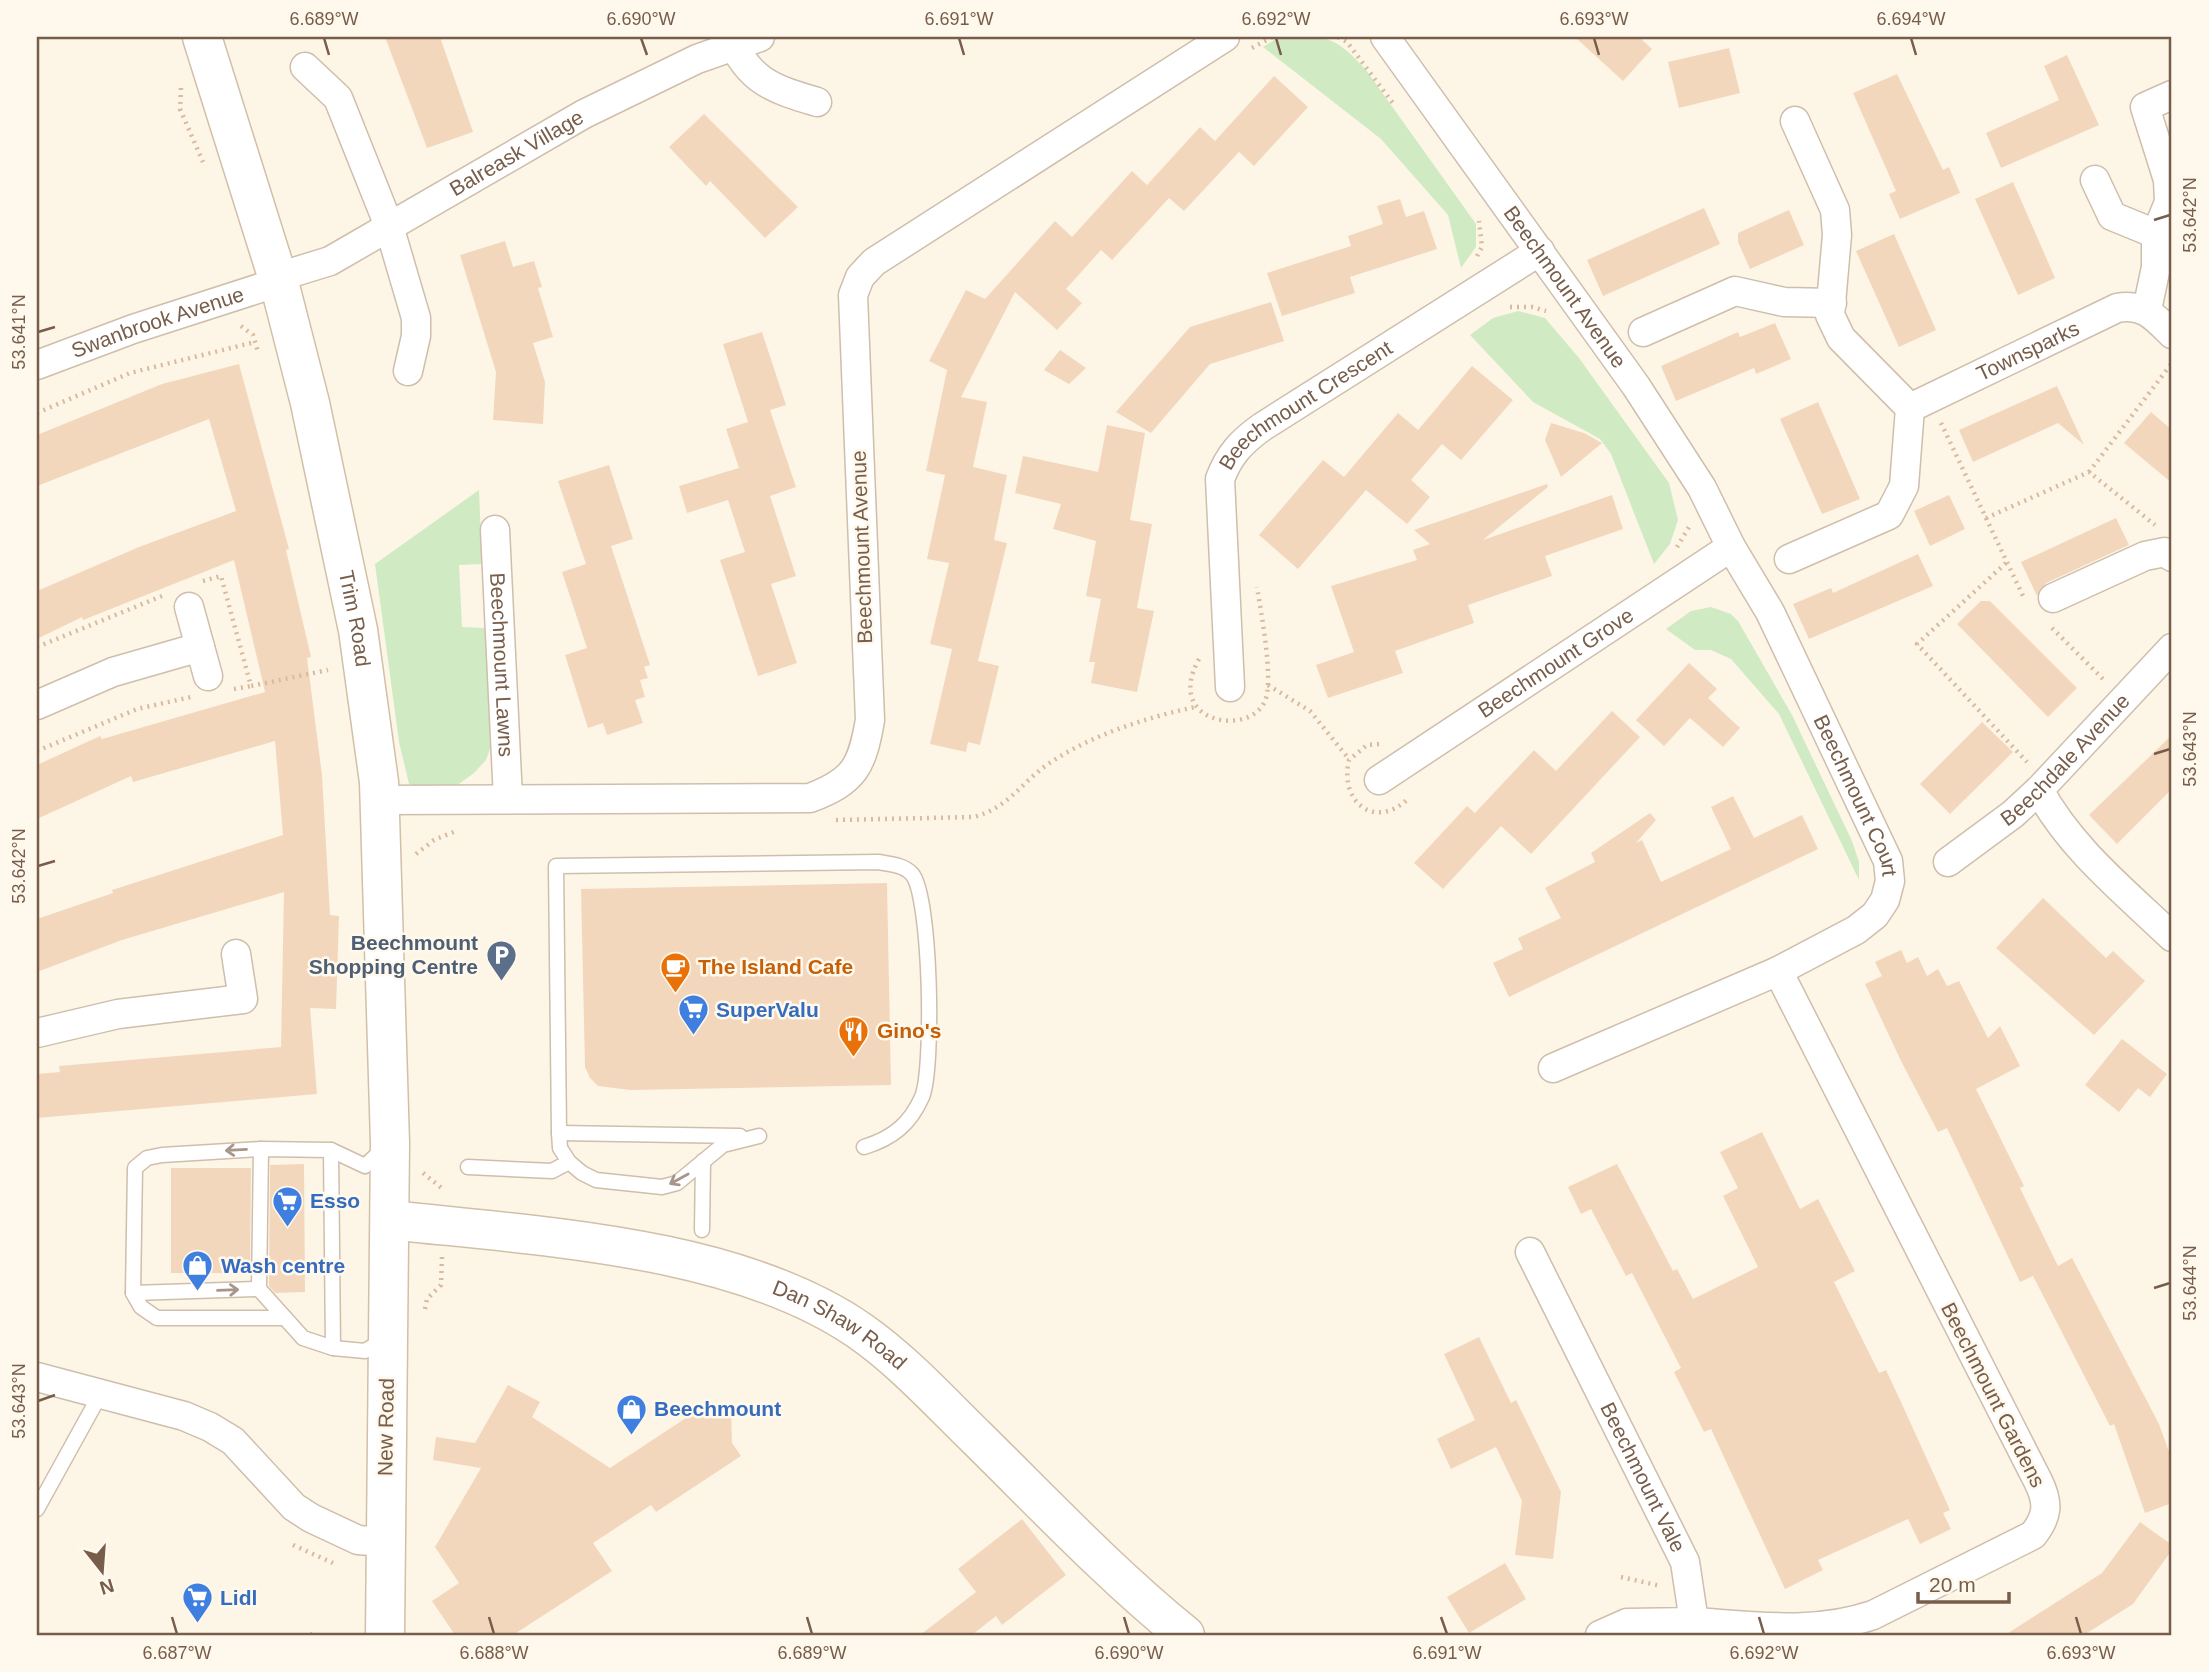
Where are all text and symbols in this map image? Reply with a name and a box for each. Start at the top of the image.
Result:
text: 6.689°W [289,9,359,29]
text: 6.690°W [606,9,676,29]
text: 6.691°W [924,9,994,29]
text: 6.692°W [1241,9,1311,29]
text: 6.693°W [1559,9,1629,29]
text: 6.694°W [1876,9,1946,29]
street label: Balreask Village [446,105,587,200]
text: 53.642°N [2180,177,2200,253]
street label: Beechmount Avenue [1499,201,1631,372]
street label: Swanbrook Avenue [68,282,247,362]
text: 53.641°N [9,294,29,370]
street label: Townsparks [1973,316,2083,385]
street label: Beechmount Crescent [1214,336,1396,473]
street label: Beechmount Avenue [847,450,876,644]
street label: Trim Road [335,568,375,668]
street label: Beechmount Lawns [486,572,518,758]
street label: Beechmount Grove [1474,603,1637,722]
street label: Beechdale Avenue [1996,689,2134,830]
street label: Beechmount Court [1810,711,1901,877]
text: 53.643°N [2180,711,2200,787]
text: 53.642°N [9,828,29,904]
place label: Beechmount Shopping Centre [309,931,478,978]
parking icon: Beechmount Shopping Centre [484,938,518,982]
cafe icon: The Island Cafe [658,950,692,994]
place label: The Island Cafe [698,955,853,978]
supermarket icon: SuperValu [676,993,710,1037]
place label: SuperValu [716,998,819,1021]
restaurant icon: Gino's [837,1014,871,1058]
place label: Gino's [877,1019,942,1042]
one-way arrow [226,1144,248,1157]
one-way arrow [670,1173,690,1187]
supermarket icon: Esso [270,1184,304,1228]
place label: Esso [310,1189,360,1212]
text: 53.644°N [2180,1245,2200,1321]
shop icon: Wash centre [181,1249,215,1293]
place label: Wash centre [221,1254,345,1277]
street label: Dan Shaw Road [770,1275,911,1374]
one-way arrow [216,1284,239,1297]
street label: Beechmount Gardens [1937,1299,2050,1491]
text: 53.643°N [9,1363,29,1439]
street label: New Road [373,1378,398,1476]
shop icon: Beechmount [614,1392,648,1436]
place label: Beechmount [654,1397,781,1420]
street label: Beechmount Vale [1596,1399,1690,1556]
north arrow [66,1536,136,1606]
scale bar [1918,1560,2010,1604]
text: 20 m [1929,1573,1976,1596]
text: N [97,1575,116,1599]
supermarket icon: Lidl [180,1581,214,1625]
place label: Lidl [220,1586,257,1609]
text: 6.687°W [142,1643,212,1663]
text: 6.688°W [459,1643,529,1663]
text: 6.689°W [777,1643,847,1663]
text: 6.690°W [1094,1643,1164,1663]
text: 6.691°W [1412,1643,1482,1663]
text: 6.692°W [1729,1643,1799,1663]
text: 6.693°W [2046,1643,2116,1663]

